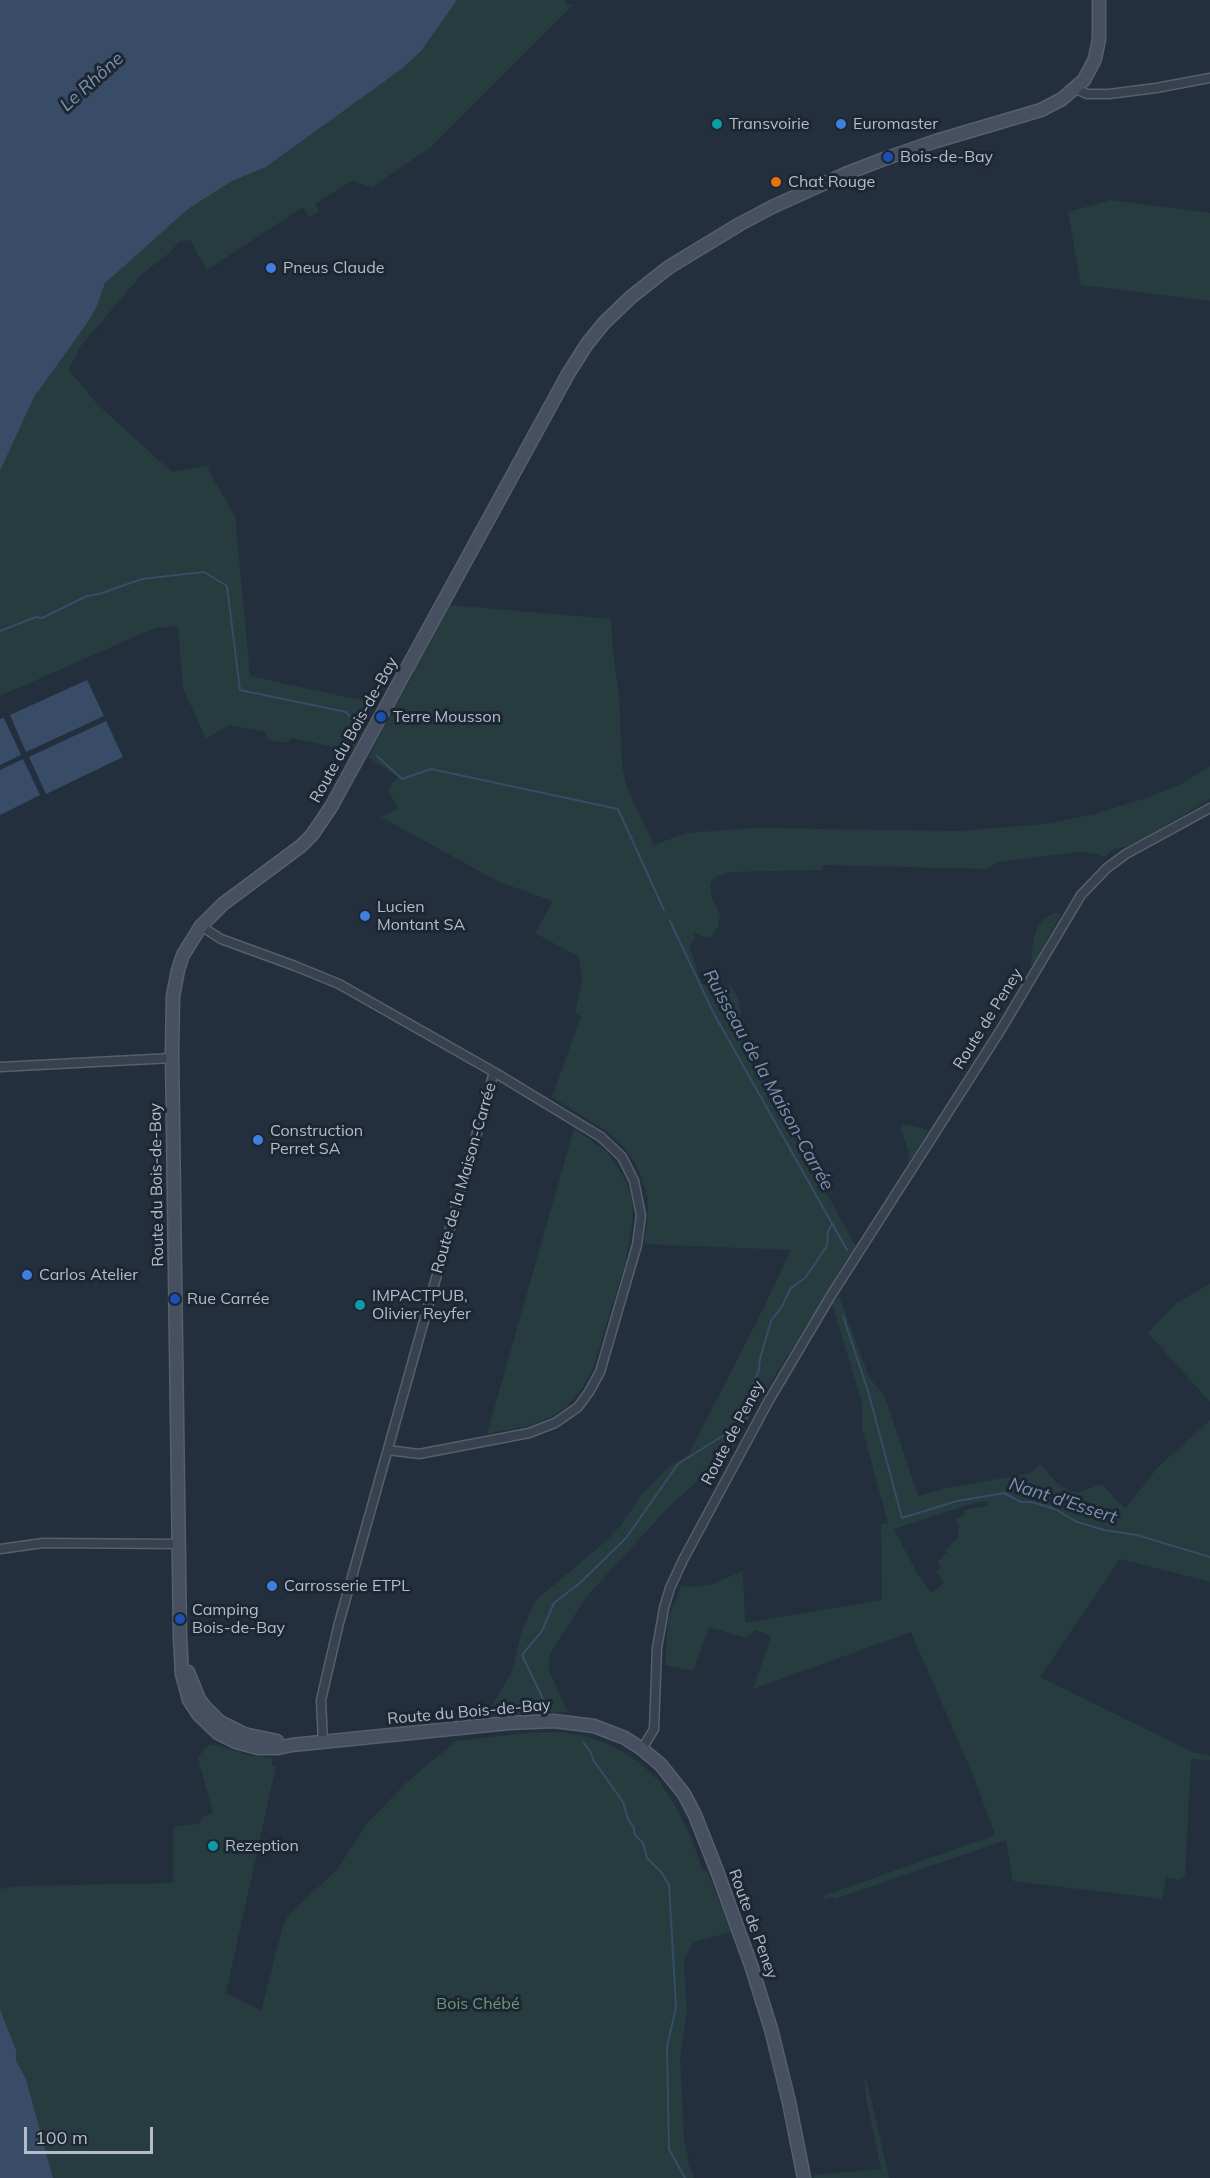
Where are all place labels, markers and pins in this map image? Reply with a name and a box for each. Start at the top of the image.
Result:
place label: Transvoirie [729,114,810,134]
place label: Euromaster [853,114,938,134]
marker: Transvoirie [710,117,724,131]
marker: Euromaster [834,117,848,131]
place label: Bois-de-Bay [900,147,993,167]
marker: Bois-de-Bay [881,150,895,164]
place label: Chat Rouge [788,172,875,192]
marker: Chat Rouge [769,175,783,189]
place label: Pneus Claude [283,258,385,278]
marker: Pneus Claude [264,261,278,275]
place label: Terre Mousson [393,707,501,727]
marker: Terre Mousson [374,710,388,724]
place label: Lucien Montant SA [377,897,465,935]
marker: Lucien Montant SA [358,909,372,923]
place label: Construction Perret SA [270,1121,363,1159]
marker: Construction Perret SA [251,1133,265,1147]
place label: Carlos Atelier [39,1265,138,1285]
marker: Carlos Atelier [20,1268,34,1282]
place label: IMPACTPUB, Olivier Reyfer [372,1286,471,1324]
place label: Rue Carrée [187,1289,269,1309]
marker: Rue Carrée [168,1292,182,1306]
marker: IMPACTPUB, Olivier Reyfer [353,1298,367,1312]
place label: Carrosserie ETPL [284,1576,410,1596]
marker: Carrosserie ETPL [265,1579,279,1593]
place label: Camping Bois-de-Bay [192,1600,285,1638]
marker: Camping Bois-de-Bay [173,1612,187,1626]
place label: Rezeption [225,1836,299,1856]
marker: Rezeption [206,1839,220,1853]

